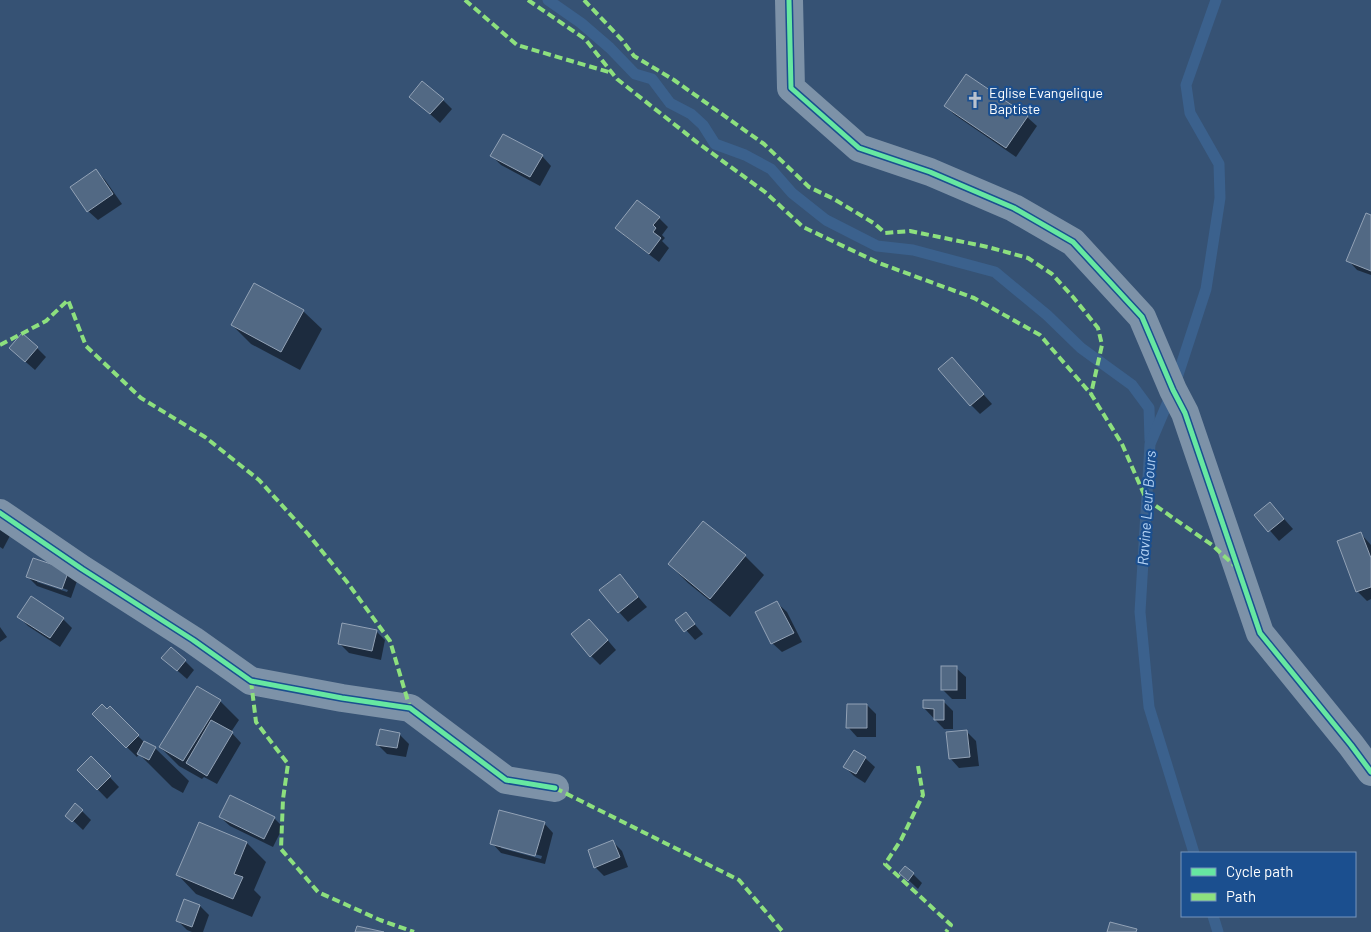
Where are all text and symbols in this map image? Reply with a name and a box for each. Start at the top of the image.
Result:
place label: Eglise Evangelique Baptiste [989,84,1103,117]
church icon: Eglise Evangelique Baptiste [965,90,985,110]
water label: Ravine Leur Bours [1133,450,1159,566]
legend [1181,852,1356,917]
text: Cycle path [1226,862,1293,880]
text: Path [1226,887,1256,905]

